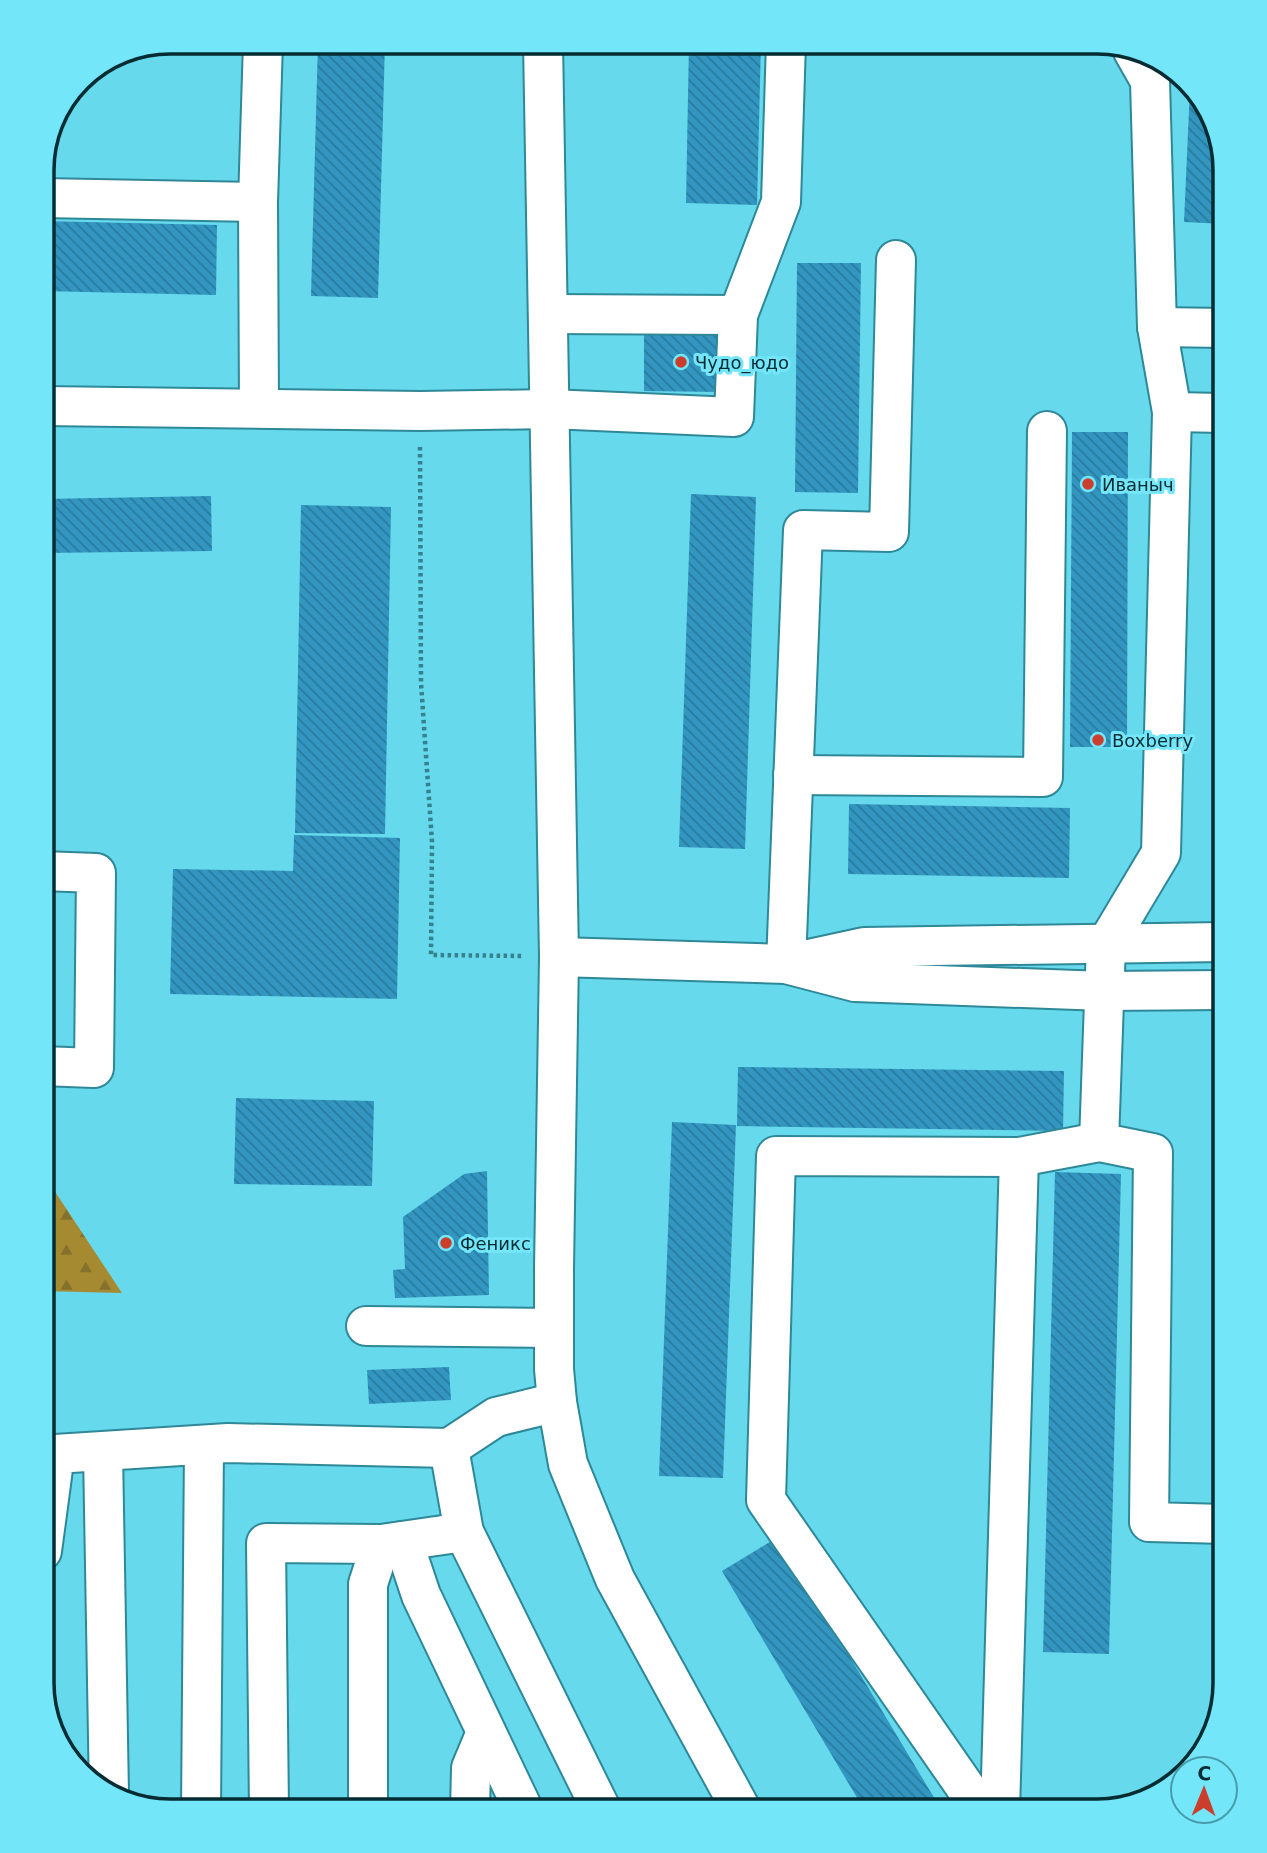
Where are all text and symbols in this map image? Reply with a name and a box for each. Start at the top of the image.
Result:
place label: Чудо_юдо [695,352,789,374]
marker: Чудо_юдо [673,354,689,370]
place label: Иваныч [1102,474,1174,495]
marker: Иваныч [1080,476,1096,492]
place label: Boxberry [1112,730,1193,751]
marker: Boxberry [1090,732,1106,748]
place label: Феникс [460,1233,531,1254]
marker: Феникс [438,1235,454,1251]
north arrow [1169,1755,1239,1825]
text: С [1197,1762,1211,1784]

